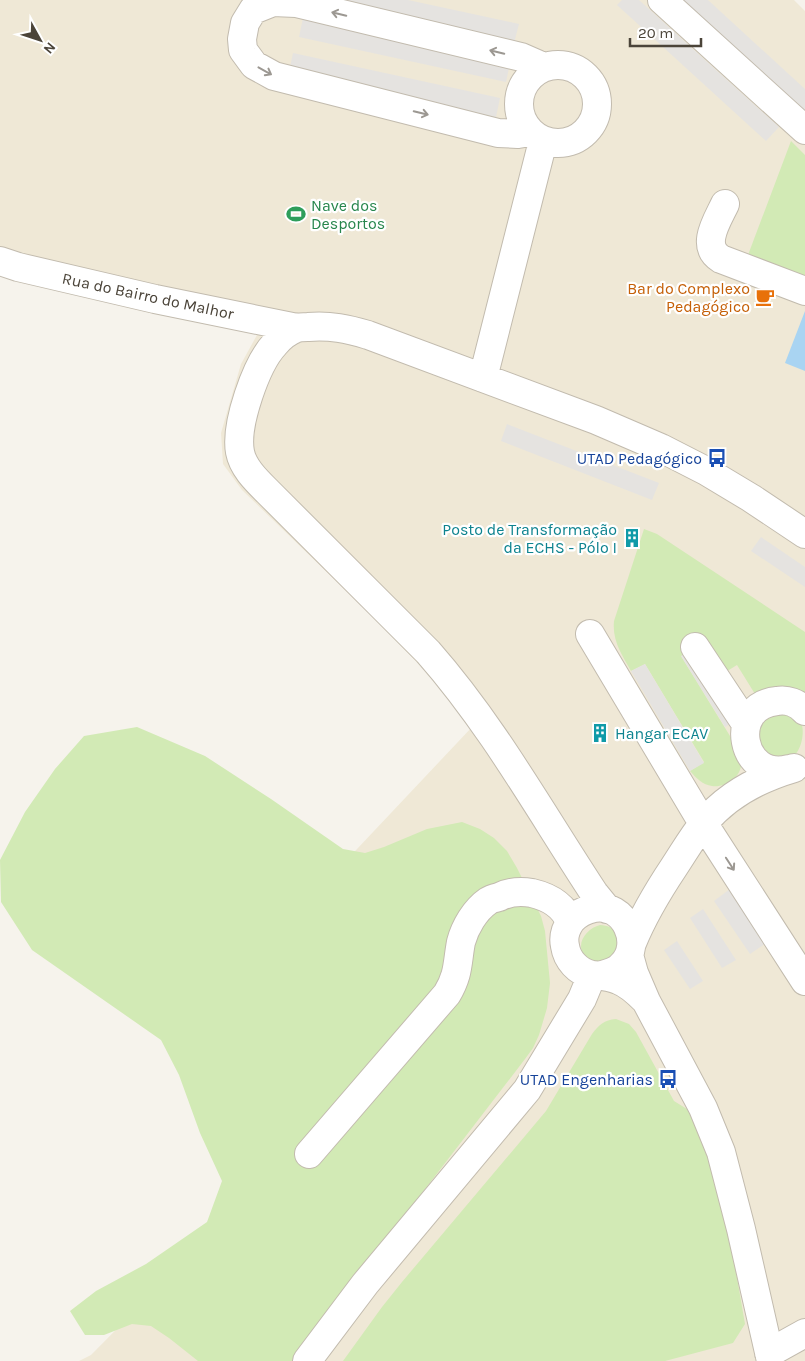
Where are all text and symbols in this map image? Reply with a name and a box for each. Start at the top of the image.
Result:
one-way arrow [332,9,348,18]
north arrow [15,15,65,65]
scale bar [630,15,701,47]
text: 20 m [638,24,673,42]
text: N [40,39,59,57]
one-way arrow [490,47,506,56]
one-way arrow [257,66,272,76]
one-way arrow [413,109,429,118]
place label: Nave dos Desportos [311,196,385,233]
sports icon: Nave dos Desportos [285,203,307,225]
street label: Rua do Bairro do Malhor [61,269,236,324]
place label: Bar do Complexo Pedagógico [627,279,750,316]
cafe icon: Bar do Complexo Pedagógico [754,286,776,308]
bus stop icon: UTAD Pedagógico [706,447,728,469]
place label: UTAD Pedagógico [577,449,702,468]
place label: Posto de Transformação da ECHS - Pólo I [442,520,617,557]
building icon: Posto de Transformação da ECHS - Pólo I [621,527,643,549]
building icon: Hangar ECAV [589,722,611,744]
place label: Hangar ECAV [615,724,708,743]
one-way arrow [725,857,735,871]
bus stop icon: UTAD Engenharias [657,1068,679,1090]
place label: UTAD Engenharias [520,1070,653,1089]

